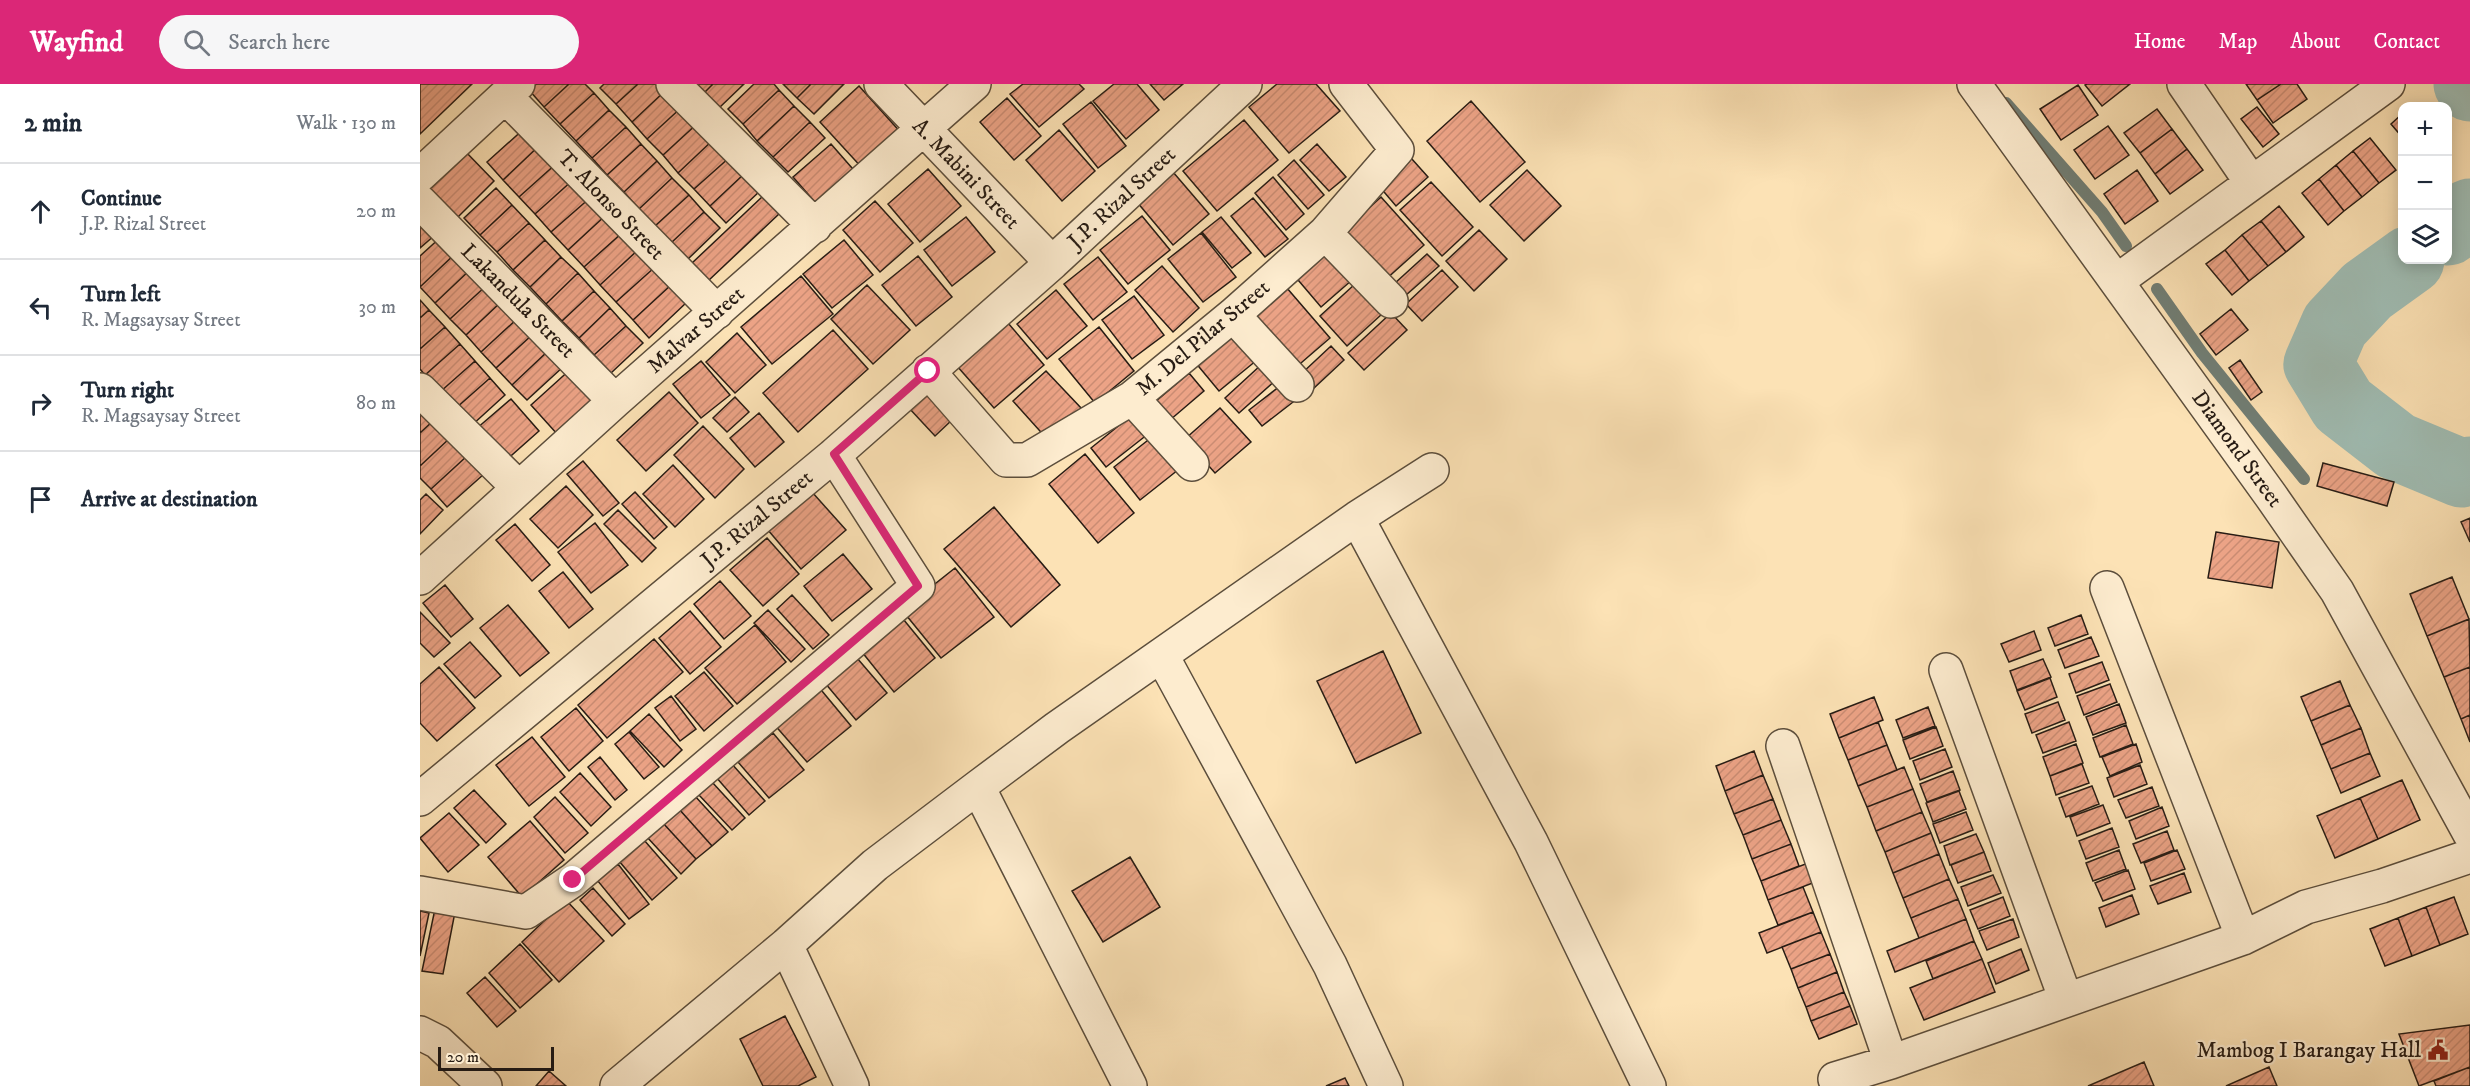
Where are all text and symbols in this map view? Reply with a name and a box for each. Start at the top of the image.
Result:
search box [159,15,579,69]
text: Wayfind [30,25,123,60]
icon: search [180,26,213,59]
text: Search here [228,29,330,56]
text: Home [2134,29,2186,55]
text: Map [2219,29,2257,55]
text: About [2290,29,2341,55]
text: Contact [2374,29,2440,55]
map controls [2398,102,2452,264]
button: + [2398,102,2452,156]
text: 2 min [24,107,82,140]
text: Walk · 130 m [296,111,396,136]
street label: A. Mabini Street [906,113,1026,235]
street label: J.P. Rizal Street [1061,141,1182,256]
street label: T. Alonso Street [552,144,670,266]
button: − [2398,156,2452,210]
text: Continue [81,185,162,212]
icon: ahead [24,195,57,228]
text: 20 m [356,199,396,224]
button: layers [2398,210,2452,264]
text: J.P. Rizal Street [81,212,206,237]
street label: Lakandula Street [455,238,581,364]
street label: M. Del Pilar Street [1131,274,1275,402]
street label: Malvar Street [642,280,750,380]
text: Turn left [81,281,161,308]
icon: left [24,291,57,324]
text: 30 m [358,295,396,320]
text: R. Magsaysay Street [81,308,241,333]
route start [914,357,940,383]
text: Turn right [81,377,174,404]
street label: Diamond Street [2186,385,2288,513]
icon: right [24,387,57,420]
text: 80 m [356,391,396,416]
text: R. Magsaysay Street [81,404,241,429]
street label: J.P. Rizal Street [694,464,818,575]
icon: arrive [24,483,57,516]
text: Arrive at destination [81,486,258,513]
route end [559,866,585,892]
place label: Mambog I Barangay Hall [2196,1037,2421,1064]
public building icon: Mambog I Barangay Hall [2426,1038,2450,1062]
scale bar [438,1044,554,1072]
text: 20 m [447,1047,479,1067]

